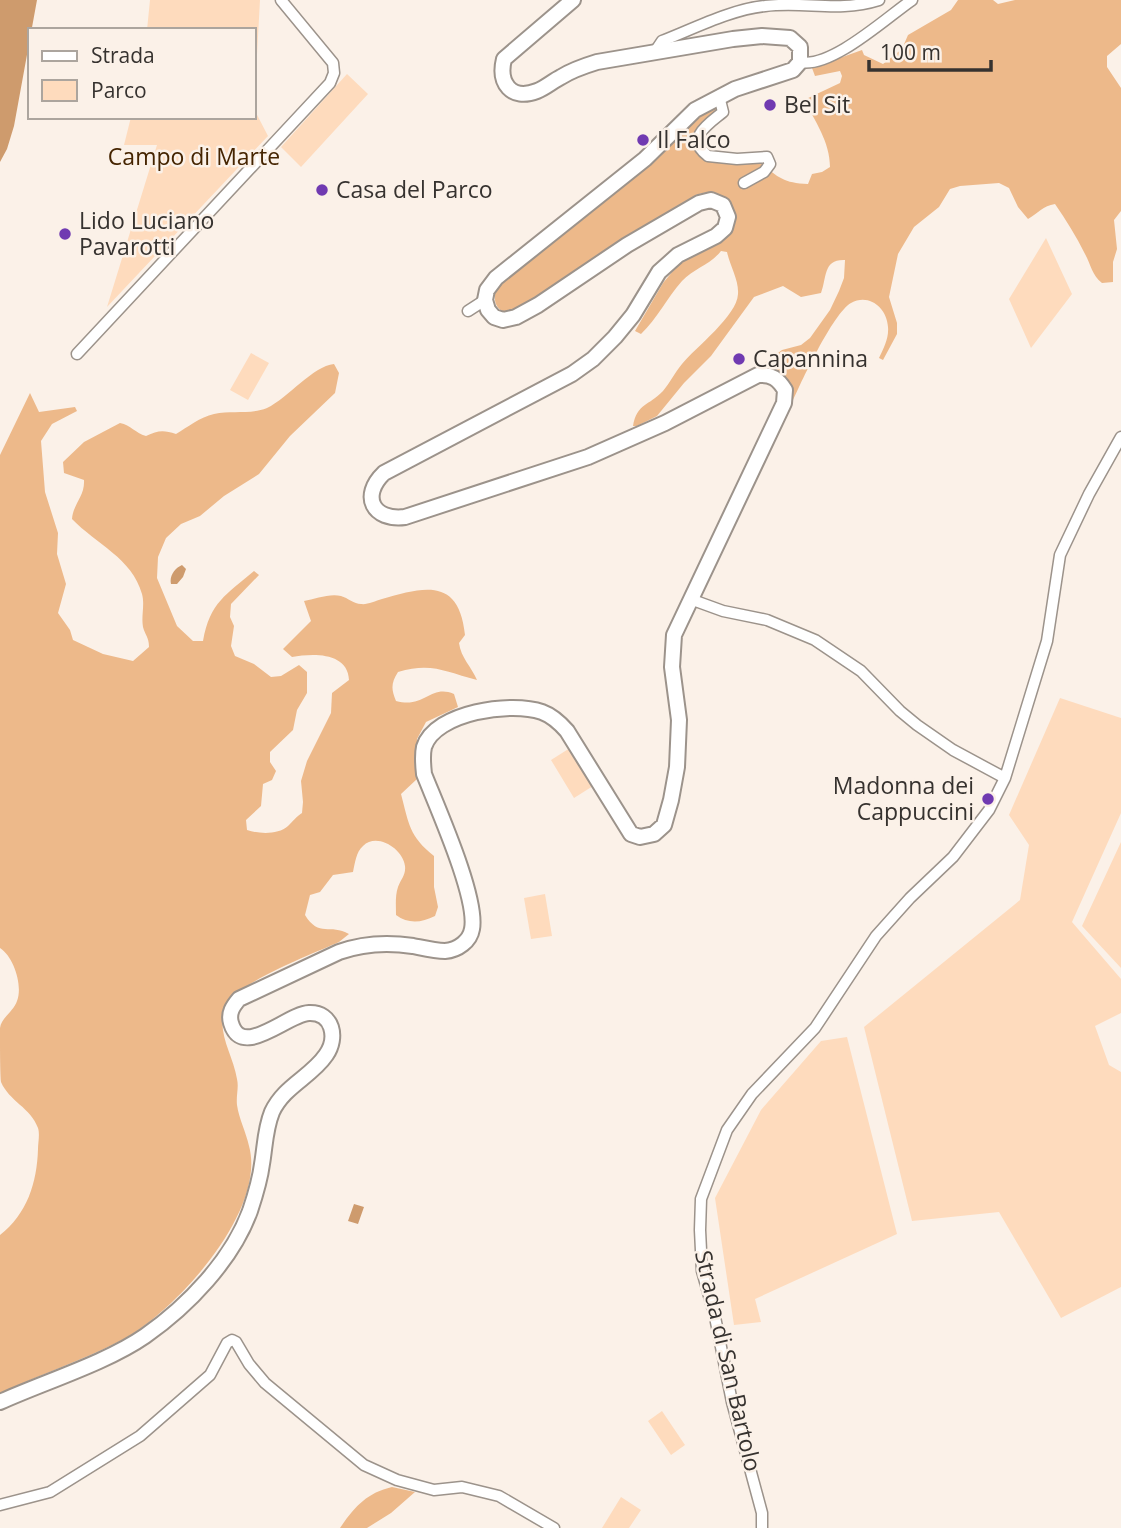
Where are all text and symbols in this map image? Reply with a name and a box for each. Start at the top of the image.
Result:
legend [28,28,256,119]
scale bar [869,28,992,72]
text: 100 m [880,38,941,66]
text: Strada [91,41,155,69]
text: Parco [91,76,147,104]
place label: Bel Sit [784,88,850,120]
marker: Bel Sit [762,97,778,113]
place label: Il Falco [657,123,731,155]
marker: Il Falco [635,132,651,148]
park label: Campo di Marte [108,140,280,172]
place label: Casa del Parco [336,173,493,205]
marker: Casa del Parco [314,182,330,198]
place label: Lido Luciano Pavarotti [79,204,214,262]
marker: Lido Luciano Pavarotti [57,226,73,242]
place label: Capannina [753,342,868,374]
marker: Capannina [731,351,747,367]
place label: Madonna dei Cappuccini [833,769,974,827]
marker: Madonna dei Cappuccini [980,791,996,807]
street label: Strada di San Bartolo [688,1247,770,1474]

